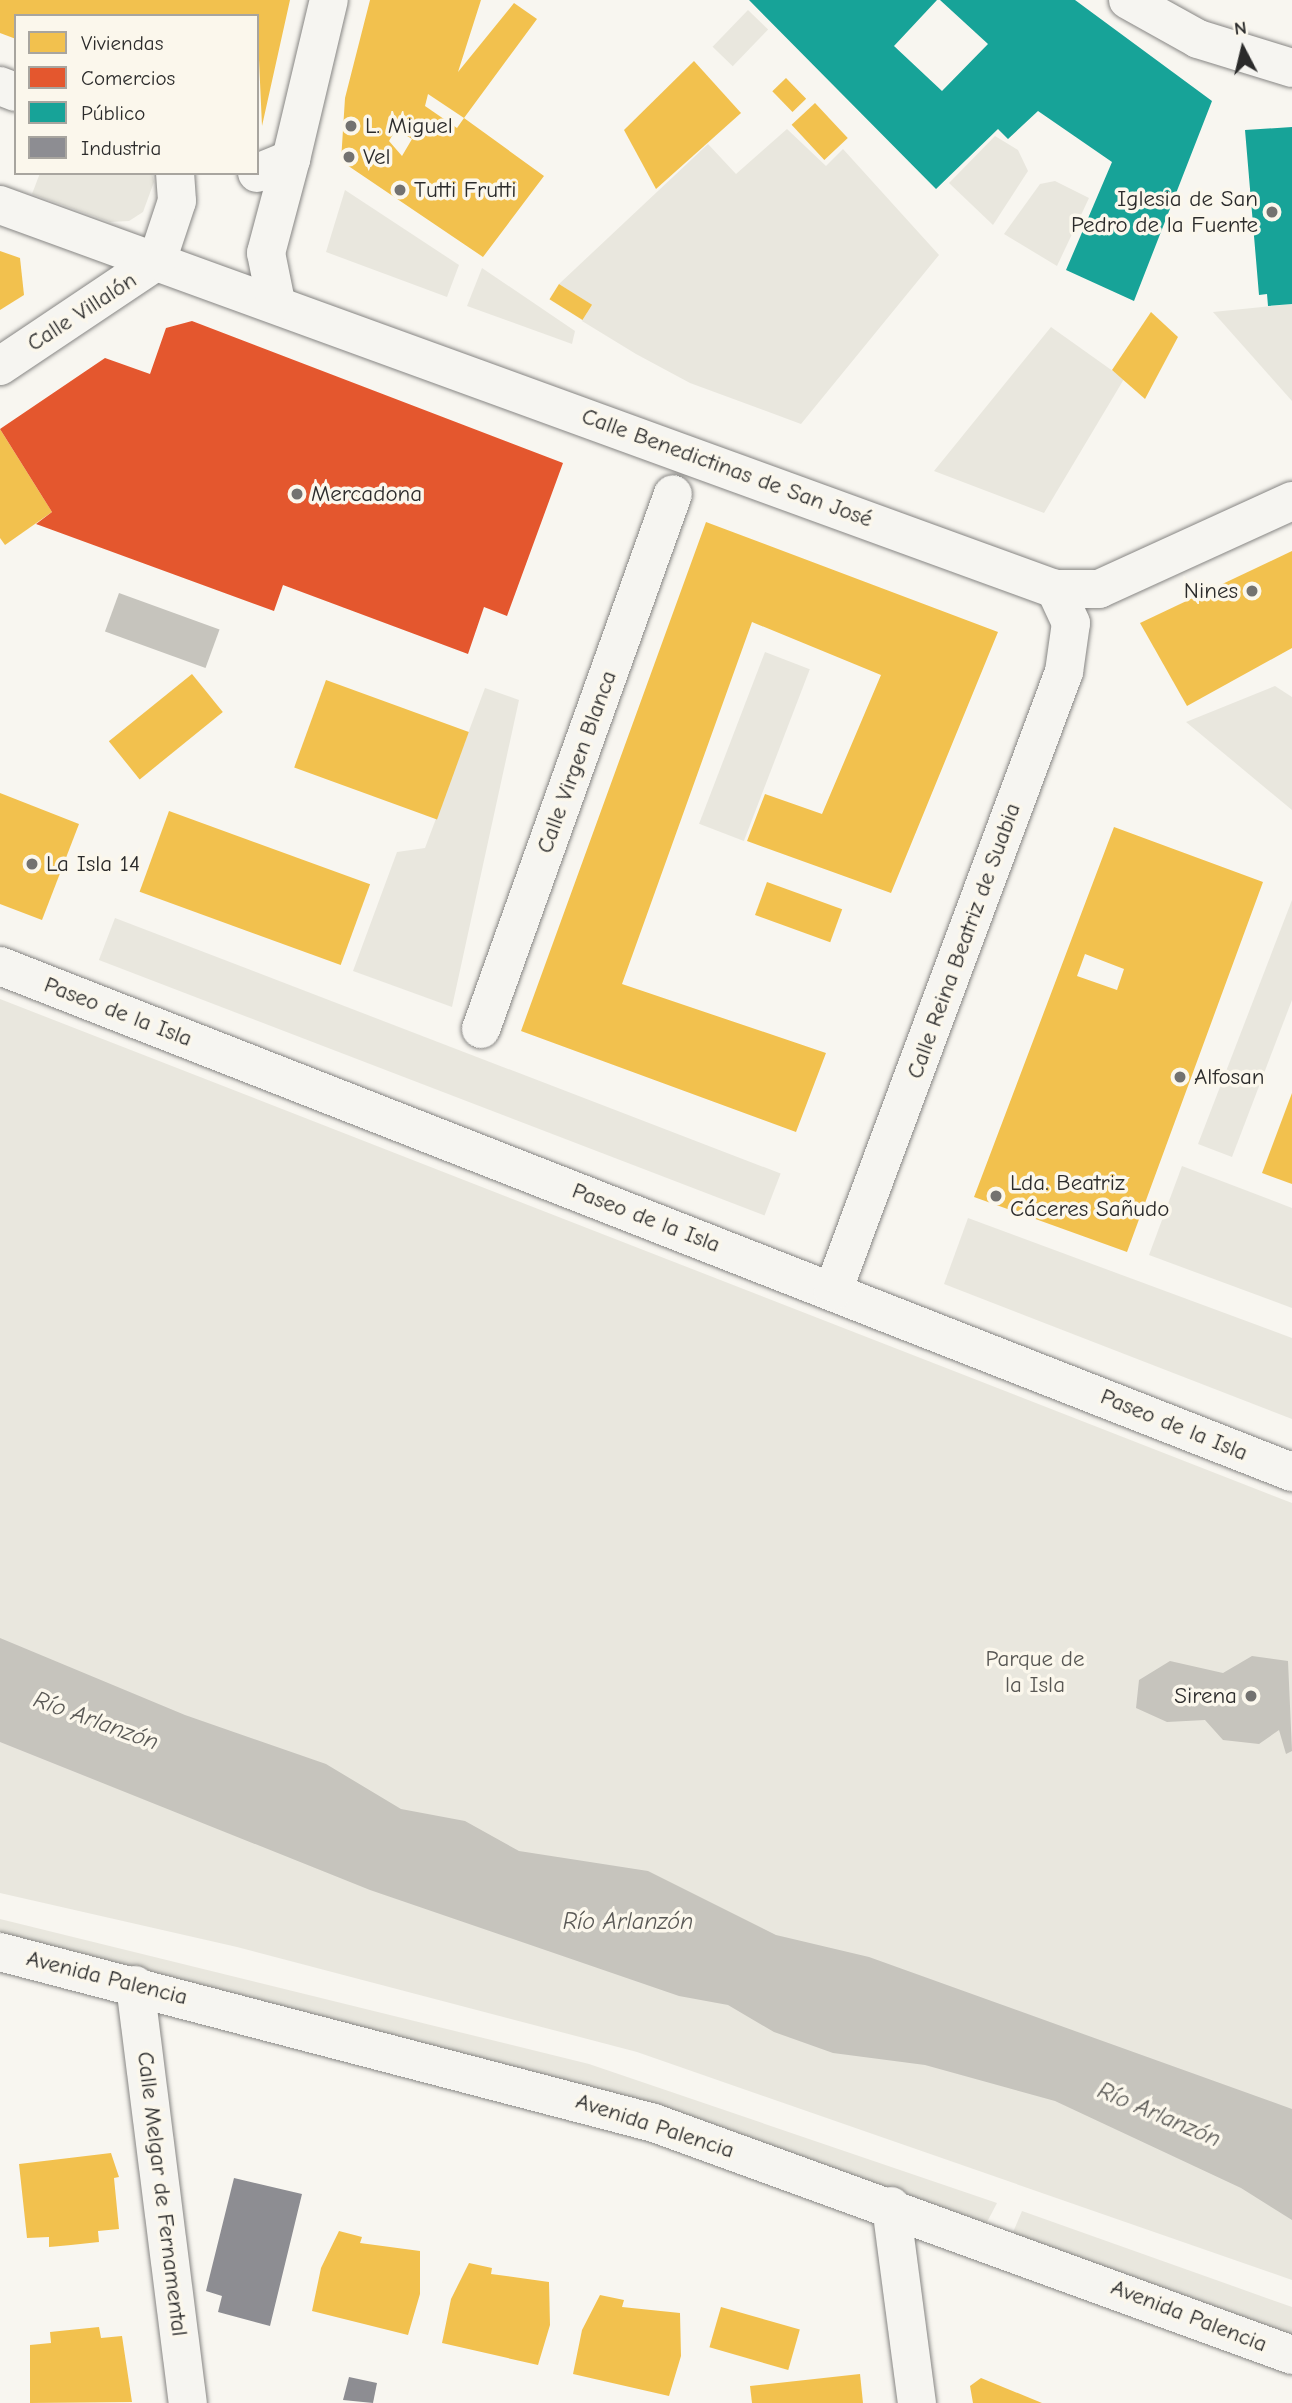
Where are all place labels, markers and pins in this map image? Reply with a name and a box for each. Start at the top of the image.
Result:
place label: L. Miguel [365,112,453,140]
marker: L. Miguel [343,118,359,134]
place label: Vel [363,143,391,171]
marker: Vel [341,149,357,165]
place label: Tutti Frutti [414,176,516,204]
marker: Tutti Frutti [392,182,408,198]
place label: Iglesia de San Pedro de la Fuente [1071,185,1258,239]
marker: Iglesia de San Pedro de la Fuente [1264,204,1280,220]
place label: Mercadona [311,480,422,508]
marker: Mercadona [289,486,305,502]
place label: Nines [1184,577,1238,605]
marker: Nines [1244,583,1260,599]
place label: La Isla 14 [46,850,140,878]
marker: La Isla 14 [24,856,40,872]
place label: Alfosan [1194,1063,1264,1091]
marker: Alfosan [1172,1069,1188,1085]
place label: Lda. Beatriz Cáceres Sañudo [1010,1169,1169,1223]
marker: Lda. Beatriz Cáceres Sañudo [988,1188,1004,1204]
place label: Sirena [1174,1682,1237,1710]
marker: Sirena [1243,1688,1259,1704]

